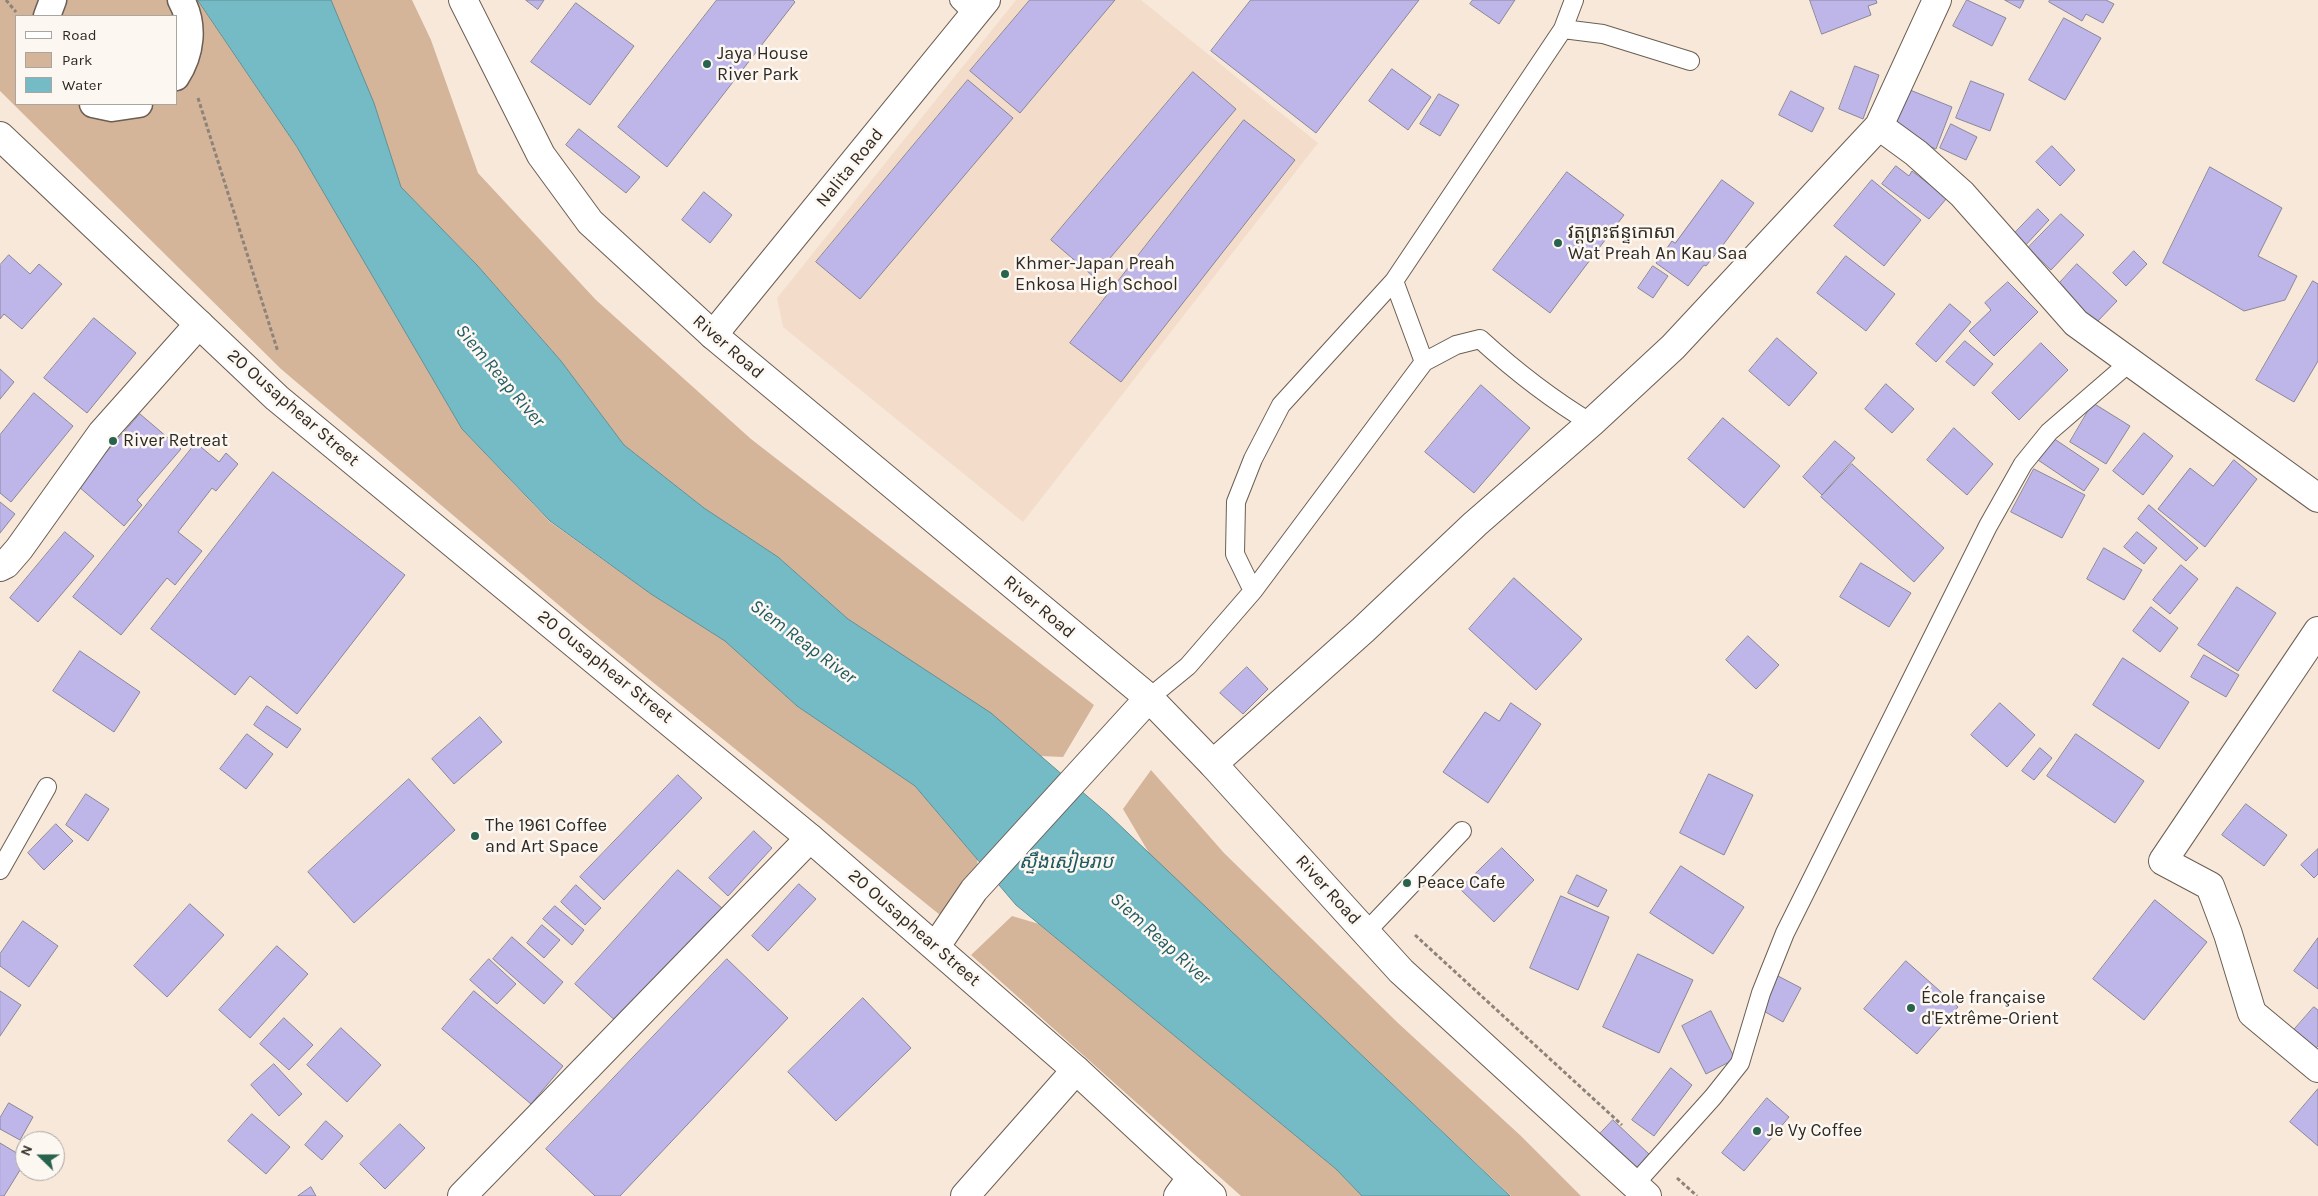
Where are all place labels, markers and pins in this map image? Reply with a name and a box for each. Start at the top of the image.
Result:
place label: Jaya House River Park [717,43,808,86]
marker: Jaya House River Park [701,58,713,70]
place label: វត្តព្រះឥន្ទកោសា Wat Preah An Kau Saa [1568,222,1747,264]
marker: វត្តព្រះឥន្ទកោសា Wat Preah An Kau Saa [1552,237,1564,249]
place label: Khmer-Japan Preah Enkosa High School [1015,253,1178,296]
marker: Khmer-Japan Preah Enkosa High School [999,268,1011,280]
place label: River Retreat [123,430,228,452]
marker: River Retreat [107,435,119,447]
place label: The 1961 Coffee and Art Space [485,815,607,858]
marker: The 1961 Coffee and Art Space [469,830,481,842]
place label: Peace Cafe [1417,872,1505,894]
marker: Peace Cafe [1401,877,1413,889]
place label: École française d'Extrême-Orient [1921,987,2059,1030]
marker: École française d'Extrême-Orient [1905,1002,1917,1014]
place label: Je Vy Coffee [1767,1120,1862,1142]
marker: Je Vy Coffee [1751,1125,1763,1137]

